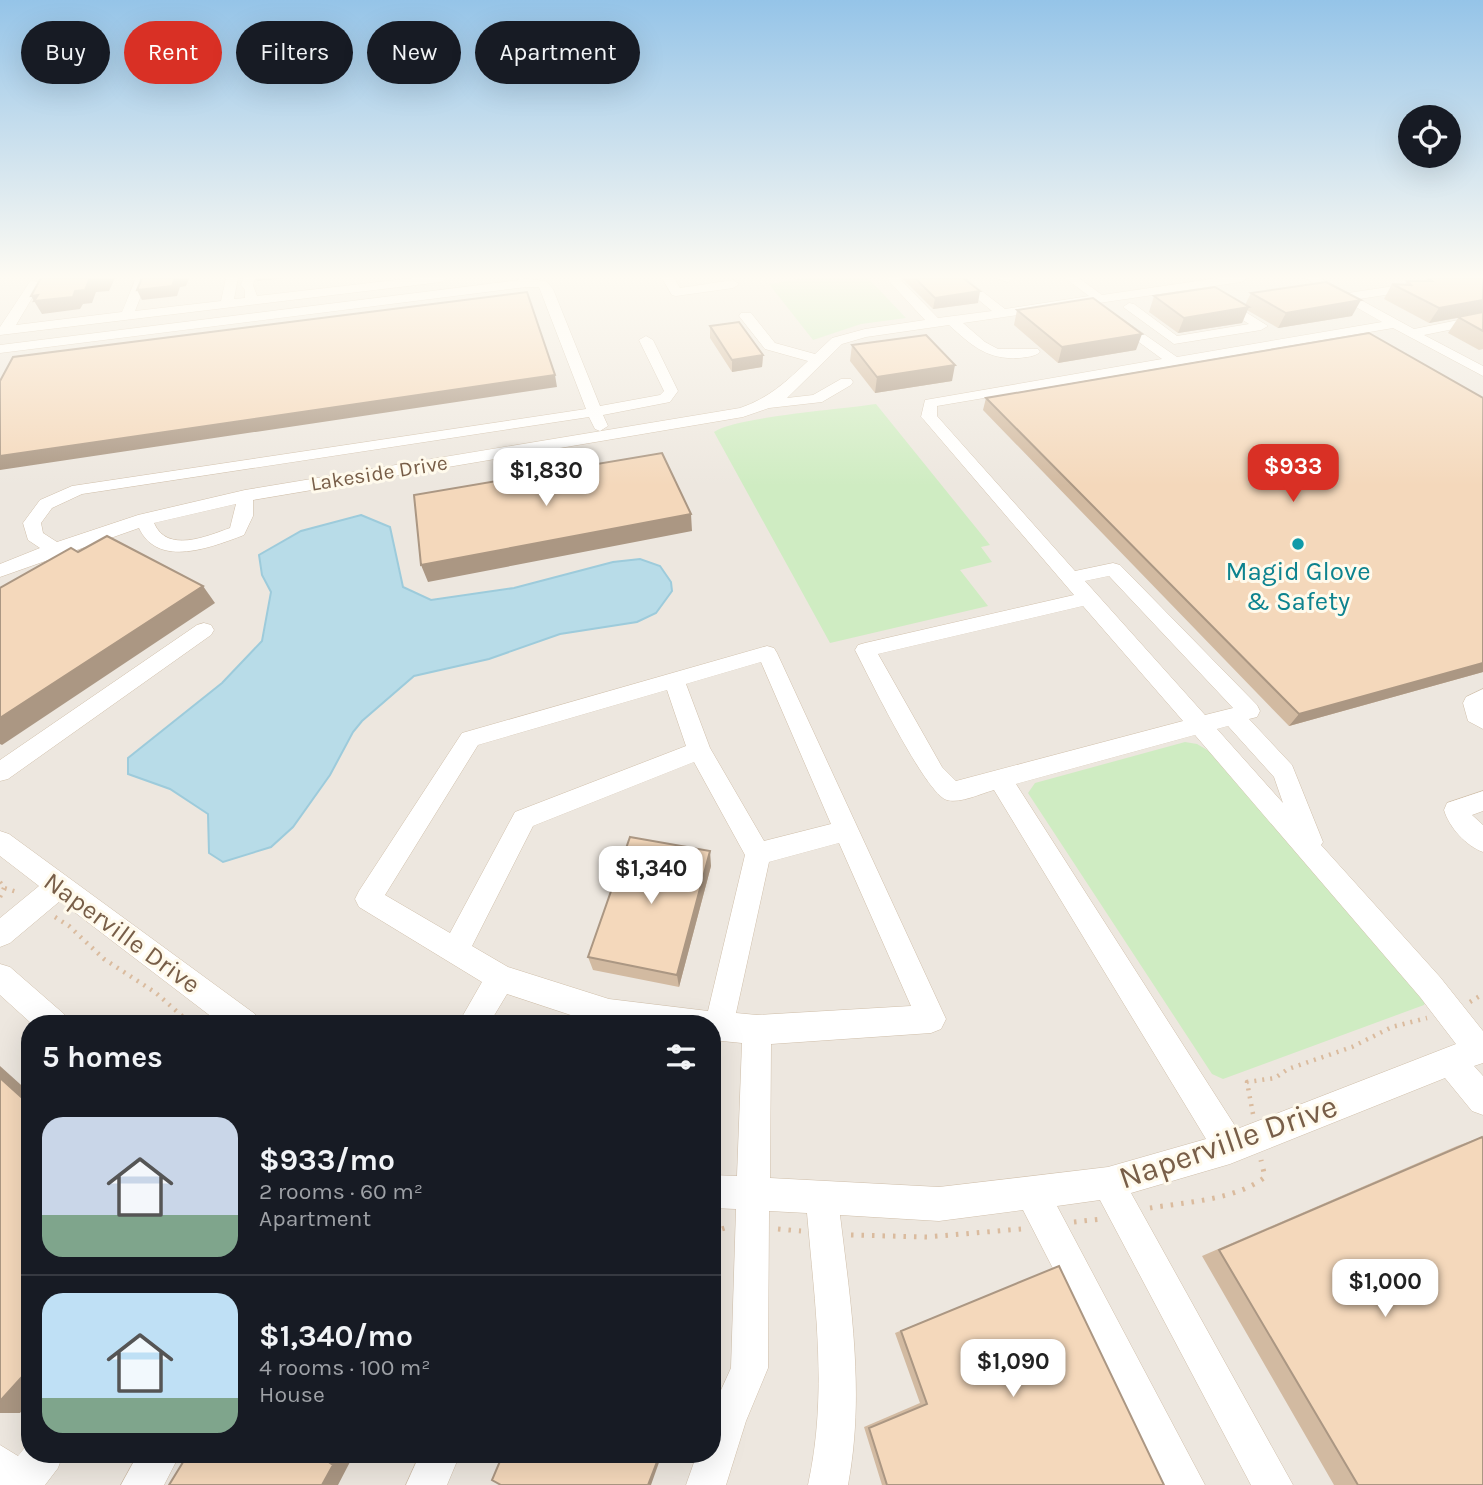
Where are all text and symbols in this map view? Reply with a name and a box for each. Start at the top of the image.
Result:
chip: Buy [21,21,110,84]
chip: Rent [124,21,222,84]
chip: Filters [236,21,353,84]
chip: New [367,21,461,84]
chip: Apartment [475,21,640,84]
map controls [1398,105,1461,168]
button: locate [1398,105,1461,168]
pin: $933 [1252,444,1334,504]
pin: $1,830 [489,448,603,508]
street label: Lakeside Drive [309,450,449,496]
text: $933 [1264,453,1322,480]
text: $1,830 [509,457,583,484]
marker: Magid Glove & Safety [1290,536,1306,552]
place label: Magid Glove & Safety [1226,556,1371,617]
pin: $1,340 [594,846,708,906]
text: $1,340 [615,855,687,882]
street label: Naperville Drive [38,866,206,1000]
icon: filters [662,1038,700,1076]
text: 5 homes [42,1039,163,1075]
street label: Naperville Drive [1114,1087,1342,1197]
text: $933/mo [259,1142,395,1178]
icon: home [98,1145,182,1229]
text: 2 rooms · 60 m² [259,1178,423,1205]
text: Apartment [259,1205,371,1232]
pin: $1,000 [1328,1260,1442,1319]
text: $1,000 [1348,1268,1422,1295]
text: $1,340/mo [259,1318,413,1354]
icon: home [98,1321,182,1405]
pin: $1,090 [956,1340,1070,1399]
text: $1,090 [977,1348,1050,1375]
text: 4 rooms · 100 m² [259,1354,431,1381]
text: House [259,1381,325,1408]

